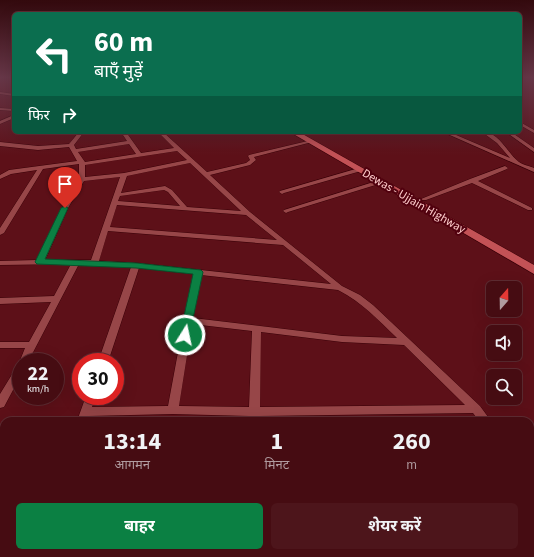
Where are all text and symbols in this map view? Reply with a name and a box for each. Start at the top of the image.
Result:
text: 60 m [94,22,153,62]
icon: left [28,28,80,80]
text: बाएँ मुड़ें [94,59,143,84]
icon: right [58,104,80,126]
text: फिर [28,105,50,126]
street label: Dewas - Ujjain Highway [359,165,469,238]
pin [48,167,82,208]
icon: arrive [54,173,76,195]
north arrow [486,281,522,317]
map controls [486,281,522,405]
position arrow [164,314,206,356]
button: sound [486,325,522,361]
speed limit sign: 30 [72,353,124,405]
text: 22 [27,360,49,388]
button: search [486,369,522,405]
text: km/h [27,382,49,396]
text: 13:14 [103,424,161,459]
text: 1 [271,424,283,459]
text: 260 [393,424,431,459]
text: आगमन [114,456,150,474]
text: मिनट [264,456,289,474]
text: m [406,456,417,474]
button: बाहर [16,503,263,549]
button: शेयर करें [271,503,518,549]

